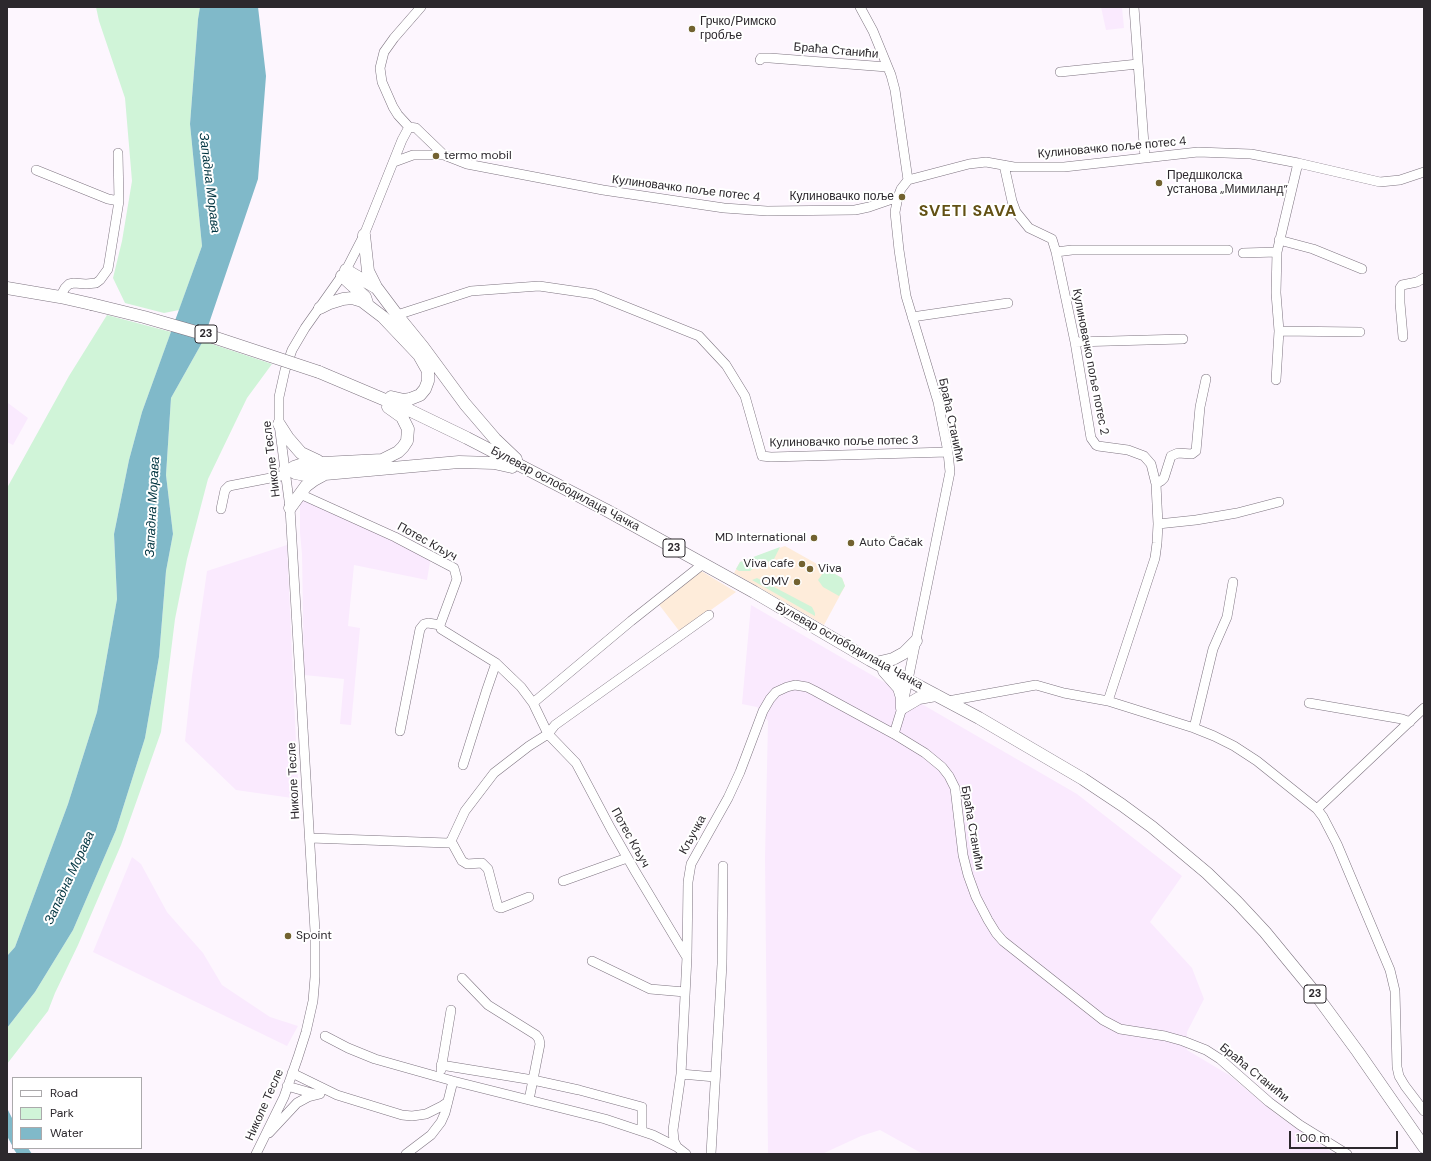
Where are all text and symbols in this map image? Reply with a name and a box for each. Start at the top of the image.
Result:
place label: Грчко/Римско гробље [700,15,776,43]
marker: Грчко/Римско гробље [687,24,697,34]
street label: Браћа Станићи [793,40,879,62]
water label: Западна Морава [195,132,223,234]
street label: Кулиновачко поље потес 4 [1037,134,1187,162]
place label: termo mobil [444,149,512,163]
marker: termo mobil [431,151,441,161]
place label: Предшколска установа „Мимиланд” [1167,169,1288,197]
street label: Кулиновачко поље потес 4 [611,173,761,205]
marker: Предшколска установа „Мимиланд” [1154,178,1164,188]
place label: Кулиновачко поље [789,190,894,204]
marker: Кулиновачко поље [897,192,907,202]
district label: SVETI SAVA [919,202,1017,222]
street label: Кулиновачко поље потес 2 [1069,288,1111,436]
road number: 23 [195,325,217,343]
street label: Браћа Станићи [935,377,967,463]
street label: Николе Тесле [260,420,284,498]
street label: Кулиновачко поље потес 3 [769,434,919,450]
street label: Булевар ослободилаца Чачка [488,444,642,534]
water label: Западна Морава [143,456,163,558]
street label: Потес Кључ [394,520,460,564]
place label: MD International [715,531,806,545]
marker: MD International [809,533,819,543]
place label: Auto Čačak [859,536,923,550]
marker: Auto Čačak [846,538,856,548]
road number: 23 [663,539,685,557]
place label: Viva cafe [743,557,794,571]
marker: Viva cafe [797,559,807,569]
place label: Viva [818,562,841,576]
marker: Viva [805,564,815,574]
place label: OMV [762,575,789,589]
marker: OMV [792,577,802,587]
street label: Булевар ослободилаца Чачка [773,599,925,693]
street label: Николе Тесле [285,742,303,820]
street label: Браћа Станићи [958,785,986,871]
street label: Потес Кључ [608,805,652,871]
street label: Кључка [676,813,710,857]
water label: Западна Морава [42,829,98,927]
place label: Spoint [296,929,332,943]
marker: Spoint [283,931,293,941]
road number: 23 [1304,985,1326,1003]
street label: Браћа Станићи [1216,1041,1292,1105]
street label: Николе Тесле [243,1067,287,1143]
legend [12,1077,142,1149]
text: Road [50,1085,78,1101]
text: Park [50,1105,74,1121]
scale bar [1291,1123,1400,1149]
text: Water [50,1125,83,1141]
text: 100 m [1296,1130,1330,1146]

